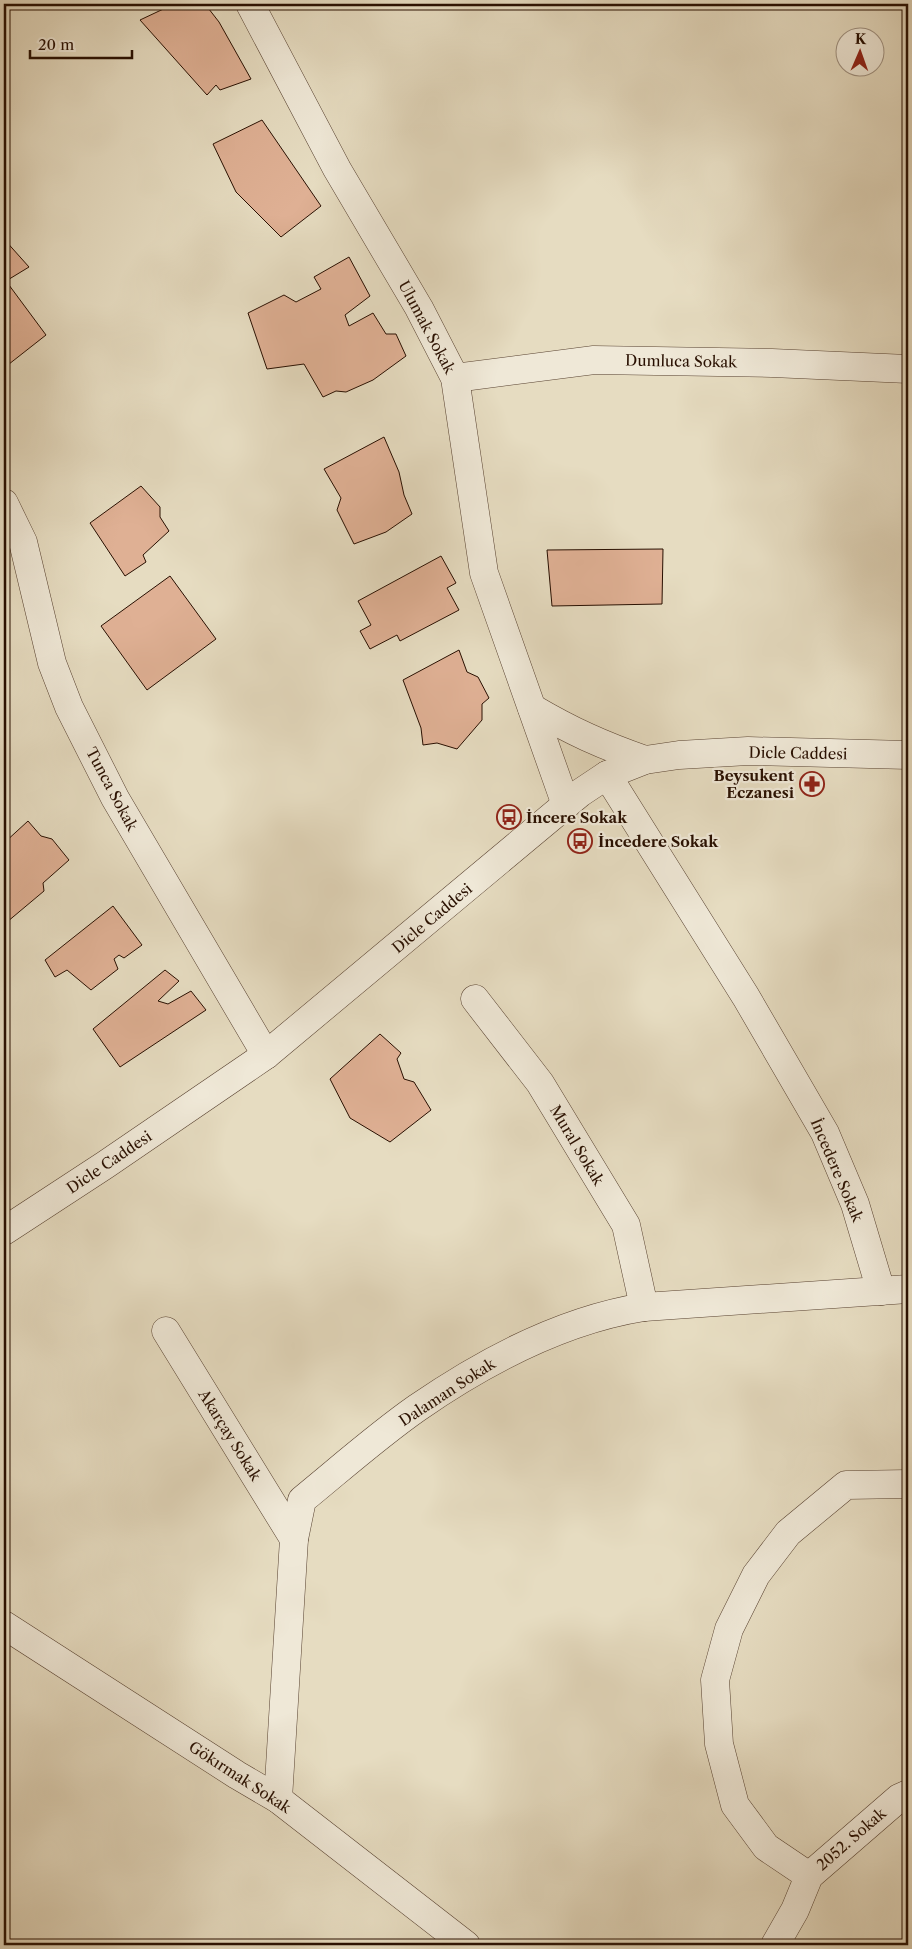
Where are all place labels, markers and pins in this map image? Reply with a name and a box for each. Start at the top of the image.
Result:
place label: Beysukent Eczanesi [714,766,795,802]
pharmacy icon: Beysukent Eczanesi [799,771,825,797]
bus stop icon: İncere Sokak [496,804,522,830]
place label: İncere Sokak [526,808,628,827]
bus stop icon: İncedere Sokak [567,828,593,854]
place label: İncedere Sokak [598,832,719,851]

